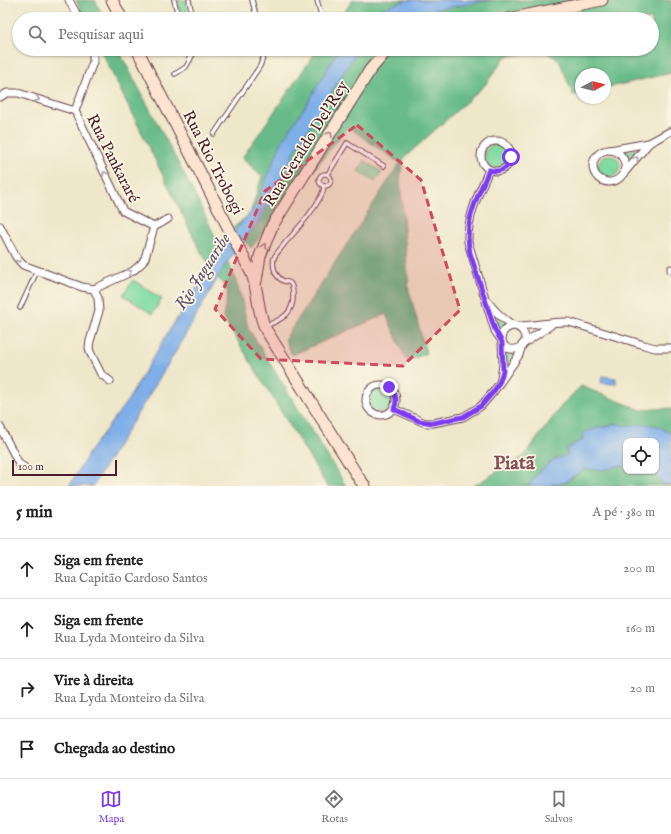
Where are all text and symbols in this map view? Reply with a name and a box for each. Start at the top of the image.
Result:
search box [12,12,659,56]
icon: search [26,23,48,45]
text: Pesquisar aqui [58,25,144,44]
north arrow [575,68,611,104]
street label: Rua Geraldo Del'Rey [260,77,354,211]
one-way arrow [33,94,40,103]
street label: Rua Rio Trobogi [177,107,247,218]
street label: Rua Pankararé [81,111,143,207]
one-way arrow [325,131,333,138]
route start [502,148,520,166]
one-way arrow [632,156,639,164]
one-way arrow [102,171,110,179]
water label: Rio Jaguaribe [171,229,236,314]
one-way arrow [260,243,268,250]
one-way arrow [14,255,21,262]
one-way arrow [125,269,132,277]
route end [380,378,398,396]
map controls [623,438,659,474]
button: locate [623,438,659,474]
district label: Piatã [493,451,535,476]
scale bar [12,458,117,477]
text: 100 m [18,460,44,474]
text: 5 min [16,502,53,523]
text: A pé · 380 m [593,504,655,521]
text: Siga em frente [54,551,143,570]
icon: ahead [16,558,38,580]
text: 200 m [623,560,655,577]
text: Rua Capitão Cardoso Santos [54,570,208,587]
text: Siga em frente [54,611,143,630]
icon: ahead [16,618,38,640]
text: 160 m [625,620,655,637]
text: Rua Lyda Monteiro da Silva [54,630,204,647]
text: Vire à direita [54,671,133,690]
icon: right [16,678,38,700]
text: 20 m [630,680,655,697]
text: Rua Lyda Monteiro da Silva [54,690,204,707]
icon: arrive [16,738,38,760]
text: Chegada ao destino [54,739,175,758]
tab: Mapa [98,788,124,826]
tab: Rotas [321,788,348,826]
tab: Salvos [545,788,573,826]

